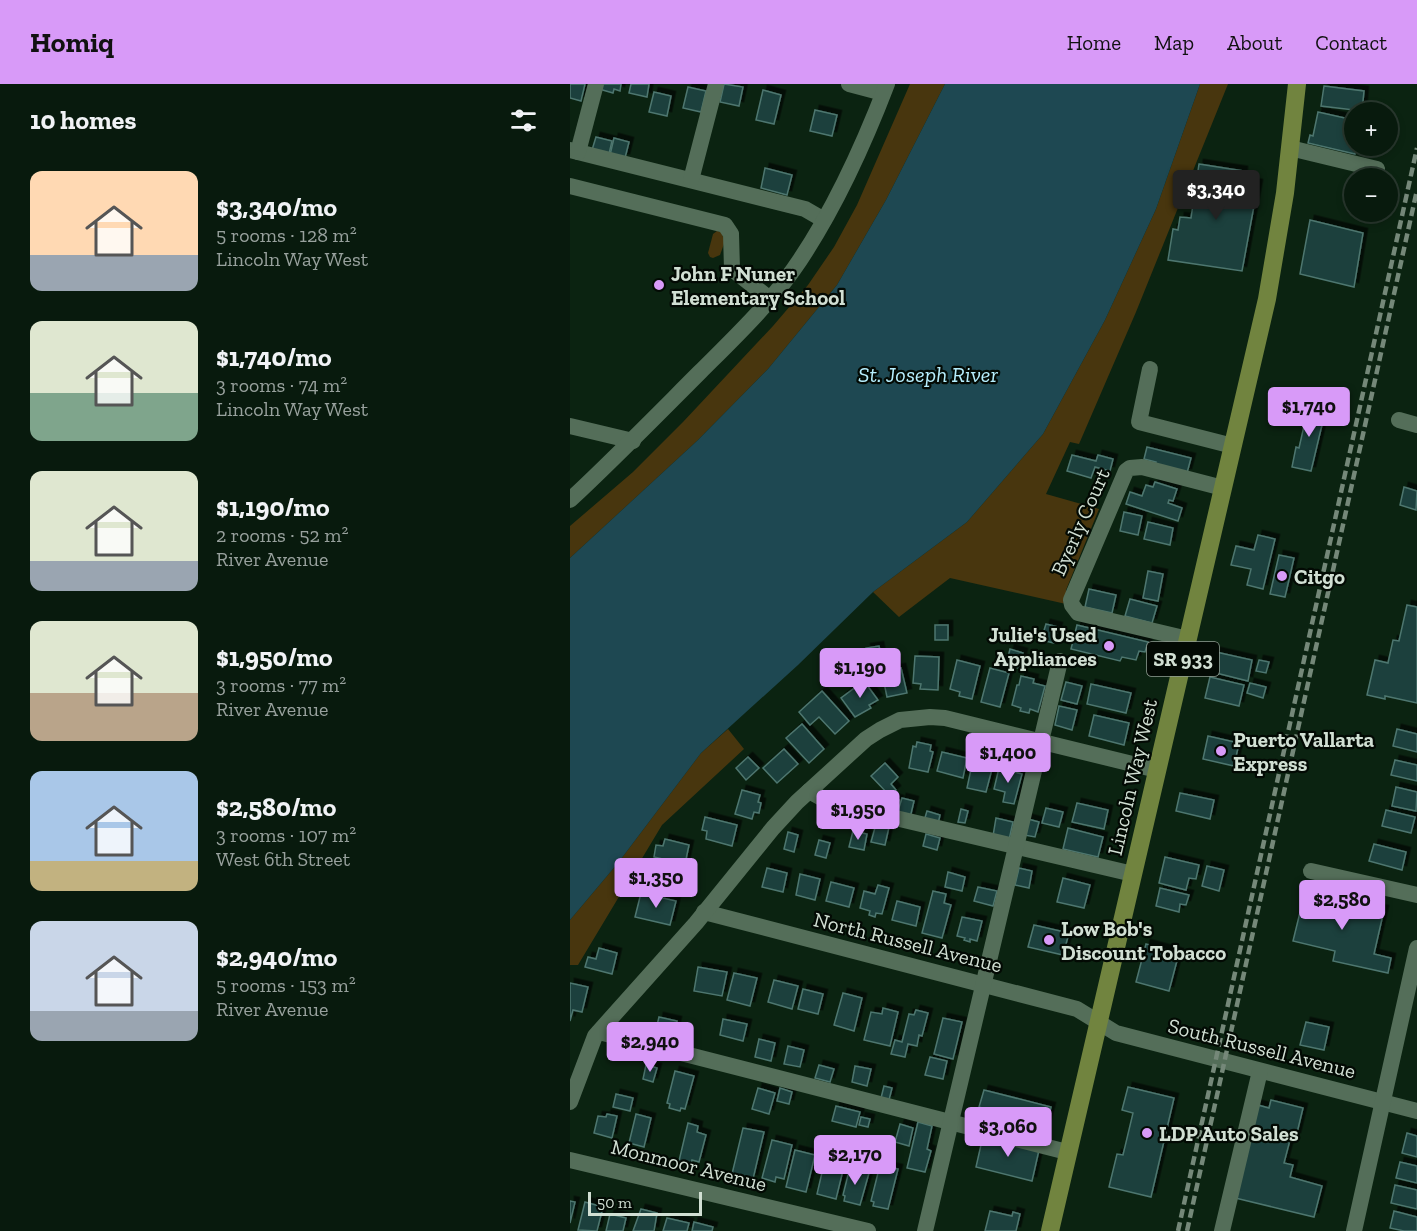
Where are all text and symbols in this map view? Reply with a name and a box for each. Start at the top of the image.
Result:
text: Homiq [30,26,114,59]
text: Home [1067,30,1121,55]
text: Map [1154,30,1194,55]
text: About [1227,30,1282,55]
text: Contact [1315,30,1387,55]
map controls [1344,102,1398,222]
button: + [1344,102,1398,156]
text: 10 homes [30,104,136,136]
icon: filters [507,104,540,137]
button: − [1344,168,1398,222]
pin: $3,340 [1167,170,1265,221]
text: $3,340 [1187,177,1245,201]
text: $3,340/mo [216,191,337,223]
icon: home [78,195,150,267]
text: 5 rooms · 128 m² [216,223,357,247]
text: Lincoln Way West [216,247,368,271]
place label: John F Nuner Elementary School [671,261,845,310]
marker: John F Nuner Elementary School [652,278,666,292]
text: $1,740/mo [216,341,332,373]
icon: home [78,345,150,417]
water label: St. Joseph River [858,361,998,388]
text: 3 rooms · 74 m² [216,373,347,397]
pin: $1,740 [1260,387,1358,438]
text: $1,740 [1282,394,1336,418]
text: Lincoln Way West [216,397,368,421]
street label: Byerly Court [1045,464,1115,579]
text: $1,190/mo [216,491,330,523]
icon: home [78,495,150,567]
text: 2 rooms · 52 m² [216,523,349,547]
text: River Avenue [216,547,328,571]
place label: Citgo [1294,564,1345,589]
marker: Citgo [1275,569,1289,583]
place label: Julie's Used Appliances [989,622,1097,671]
marker: Julie's Used Appliances [1102,639,1116,653]
text: $1,950/mo [216,641,333,673]
road number: SR 933 [1147,642,1219,676]
icon: home [78,645,150,717]
pin: $1,190 [811,648,909,699]
text: $1,190 [834,655,886,679]
text: 3 rooms · 77 m² [216,673,346,697]
street label: Lincoln Way West [1102,696,1162,858]
text: River Avenue [216,697,328,721]
place label: Puerto Vallarta Express [1233,727,1375,776]
pin: $1,400 [959,733,1057,784]
text: $1,400 [980,740,1036,764]
marker: Puerto Vallarta Express [1214,744,1228,758]
pin: $1,950 [809,790,907,841]
text: $2,580/mo [216,791,336,823]
icon: home [78,795,150,867]
text: $1,950 [831,797,886,821]
text: 3 rooms · 107 m² [216,823,356,847]
text: West 6th Street [216,847,350,871]
pin: $1,350 [607,858,705,909]
text: $1,350 [629,865,683,889]
pin: $2,580 [1293,880,1391,931]
text: $2,580 [1313,887,1371,911]
street label: North Russell Avenue [811,906,1005,978]
place label: Low Bob's Discount Tobacco [1061,916,1226,965]
marker: Low Bob's Discount Tobacco [1042,933,1056,947]
text: $2,940/mo [216,941,337,973]
icon: home [78,945,150,1017]
text: 5 rooms · 153 m² [216,973,356,997]
text: River Avenue [216,997,328,1021]
street label: South Russell Avenue [1165,1013,1359,1083]
pin: $2,940 [601,1022,699,1073]
text: $2,940 [621,1029,679,1053]
pin: $3,060 [959,1107,1057,1158]
text: $3,060 [979,1114,1037,1138]
place label: LDP Auto Sales [1159,1121,1299,1146]
marker: LDP Auto Sales [1140,1126,1154,1140]
street label: Monmoor Avenue [609,1134,770,1196]
pin: $2,170 [806,1135,904,1186]
text: $2,170 [828,1142,882,1166]
scale bar [588,1189,702,1216]
text: 50 m [597,1193,632,1212]

